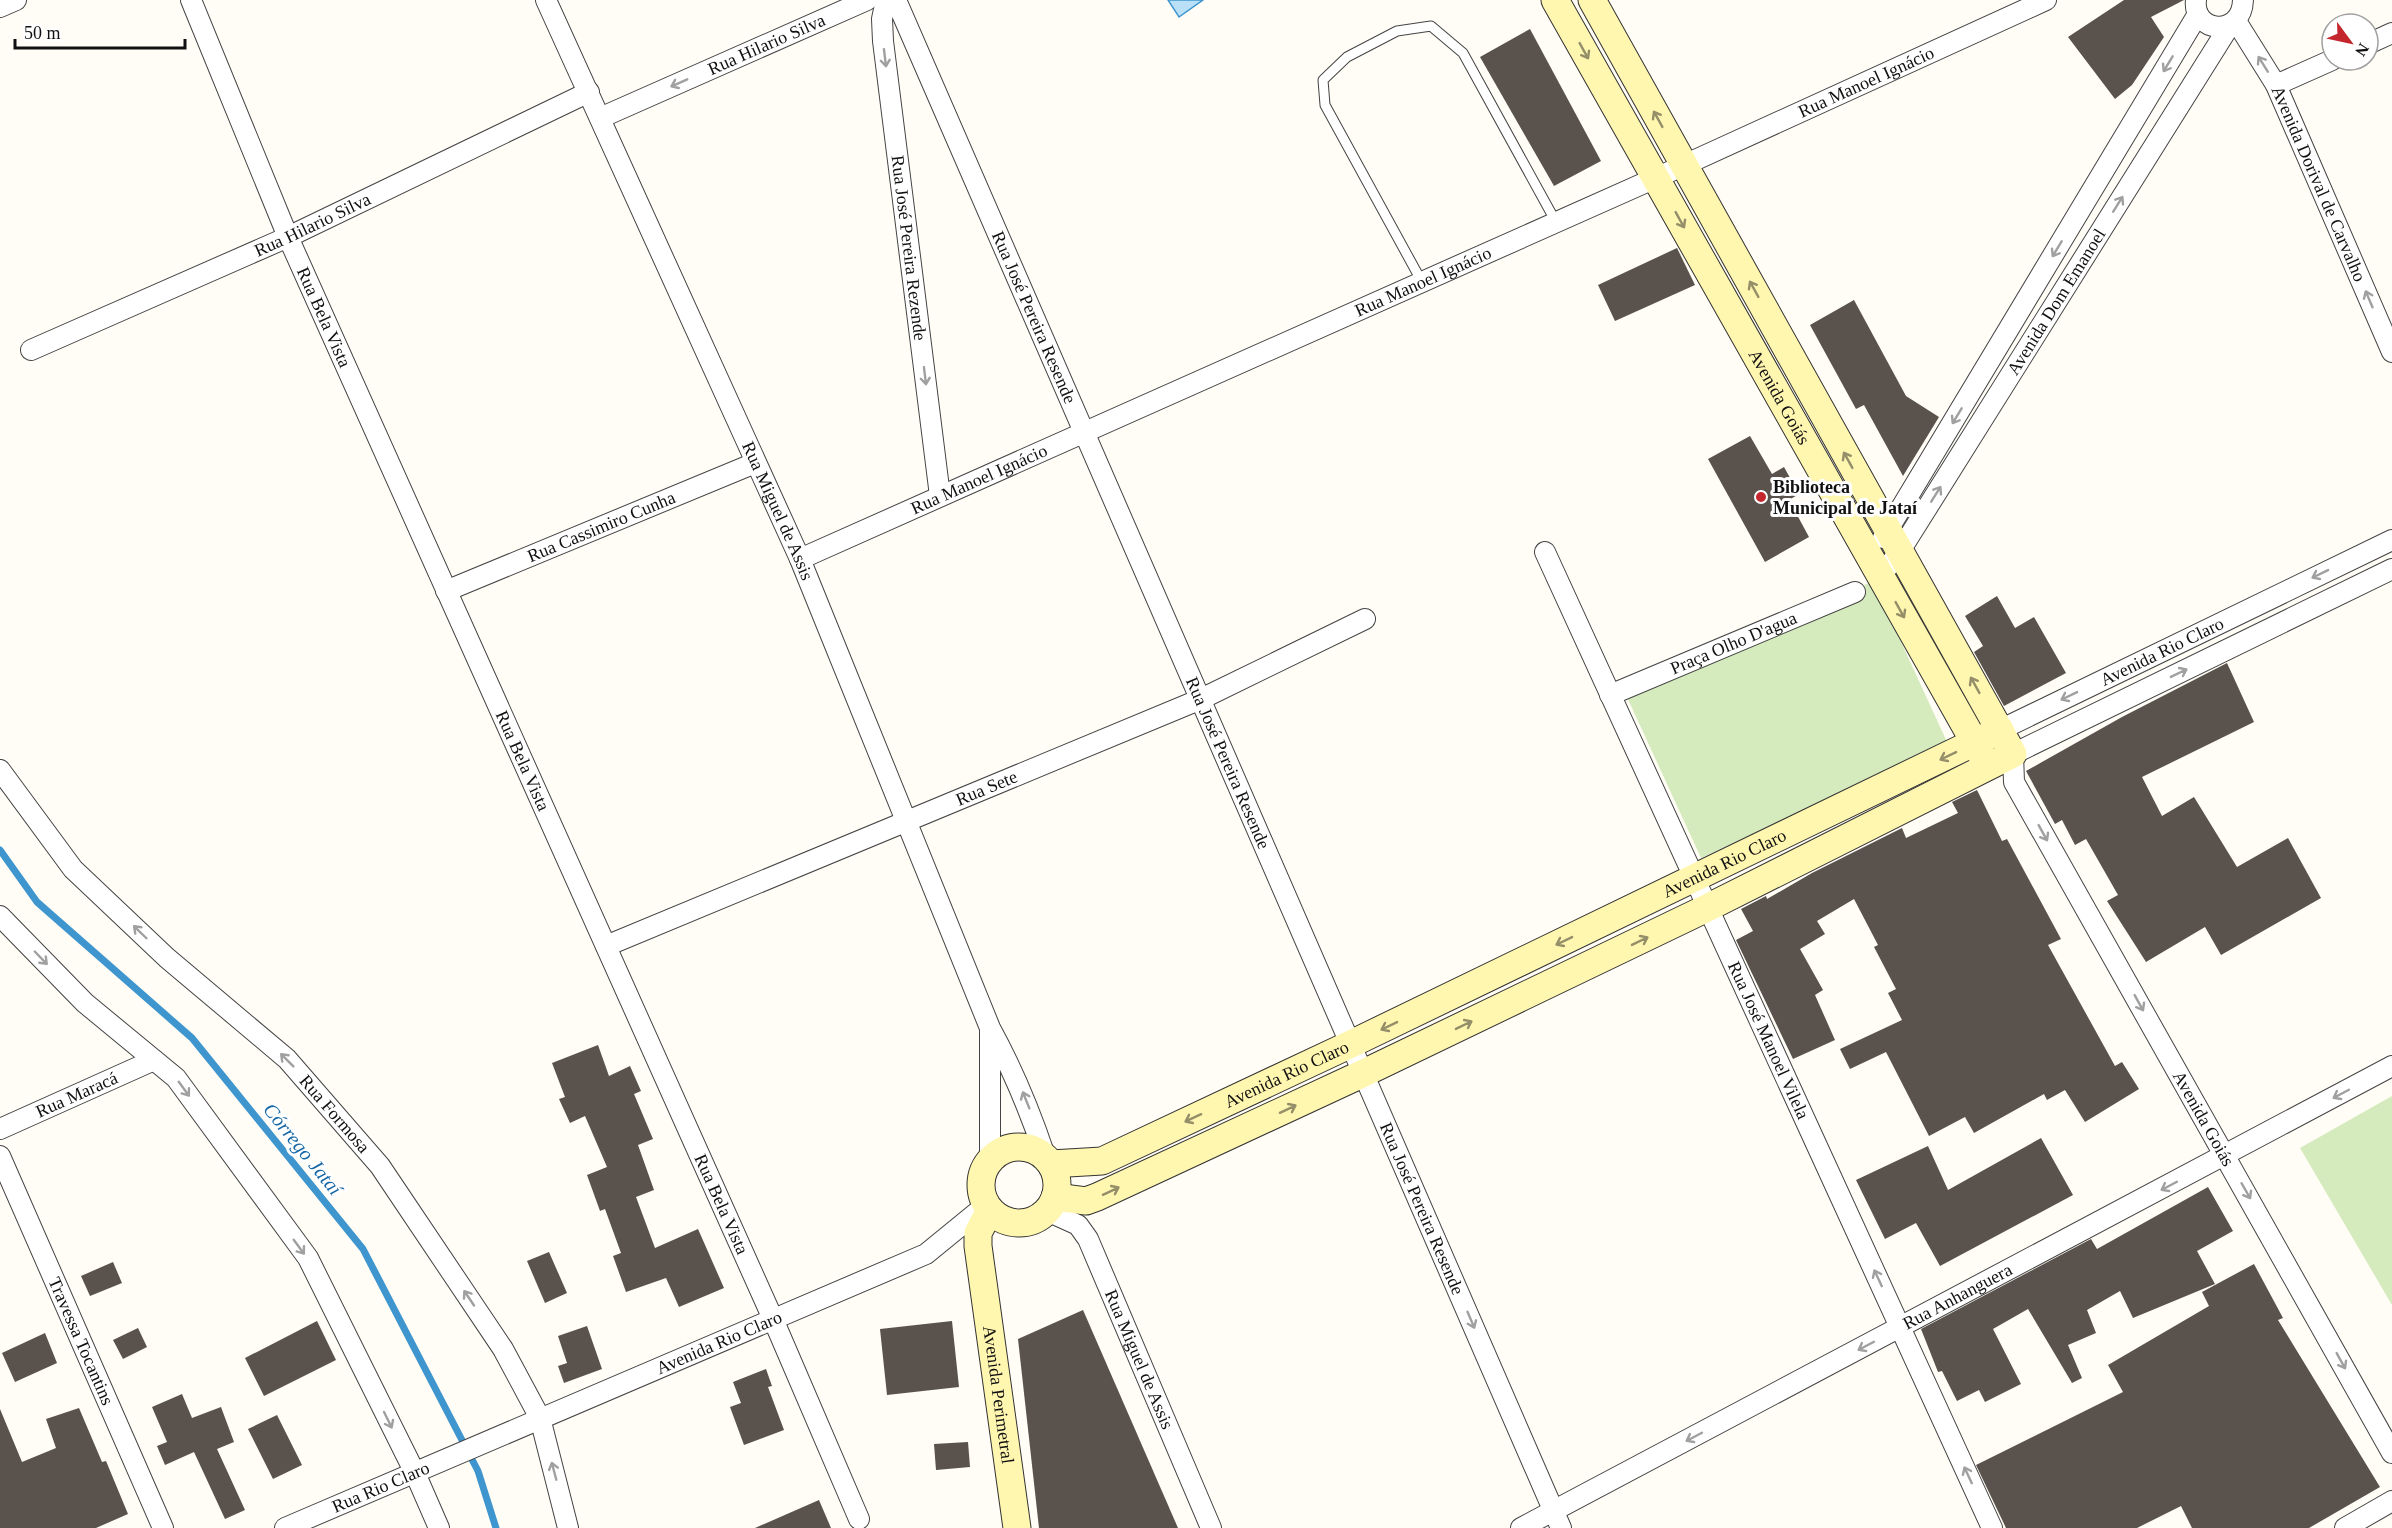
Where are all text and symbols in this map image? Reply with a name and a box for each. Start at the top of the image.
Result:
street label: Rua Hilario Silva [705,10,828,79]
scale bar [15,12,184,50]
north arrow [2320,12,2380,72]
text: 50 m [24,23,61,43]
text: N [2352,40,2372,60]
one-way arrow [1578,42,1590,59]
street label: Rua Manoel Ignácio [1795,42,1937,122]
one-way arrow [879,47,890,67]
one-way arrow [2162,55,2174,72]
one-way arrow [2257,56,2269,73]
one-way arrow [671,78,689,89]
street label: Avenida Dorival de Carvalho [2268,83,2370,284]
one-way arrow [1652,111,1663,129]
street label: Rua José Pereira Rezende [887,154,930,342]
street label: Rua Hilario Silva [251,189,374,261]
one-way arrow [2112,196,2124,213]
one-way arrow [1675,212,1687,229]
street label: Avenida Dom Emanoel [2003,225,2110,379]
street label: Rua José Pereira Resende [988,228,1080,406]
one-way arrow [2051,240,2063,257]
street label: Rua Manoel Ignácio [1352,242,1494,321]
street label: Rua Bela Vista [293,264,355,370]
one-way arrow [1748,281,1759,299]
one-way arrow [2363,290,2374,308]
street label: Avenida Goiás [1745,346,1814,448]
one-way arrow [920,366,931,386]
one-way arrow [1950,407,1962,424]
street label: Rua Miguel de Assis [738,438,817,583]
street label: Rua Manoel Ignácio [908,440,1050,518]
one-way arrow [1842,452,1854,469]
place label: Biblioteca Municipal de Jataí [1773,477,1918,518]
one-way arrow [1930,486,1942,503]
street label: Rua Cassimiro Cunha [524,487,678,566]
marker: Biblioteca Municipal de Jataí [1754,490,1768,504]
one-way arrow [2312,569,2330,581]
one-way arrow [1895,600,1906,618]
street label: Praça Olho D'agua [1667,608,1800,679]
street label: Avenida Rio Claro [2097,613,2227,690]
one-way arrow [2170,667,2188,678]
street label: Rua José Pereira Resende [1182,674,1274,852]
one-way arrow [1969,677,1981,694]
one-way arrow [2061,690,2079,702]
street label: Rua Bela Vista [492,707,554,814]
one-way arrow [1939,750,1957,762]
street label: Rua Sete [953,766,1020,810]
one-way arrow [2038,824,2049,842]
street label: Avenida Rio Claro [1659,825,1789,902]
one-way arrow [132,925,147,939]
one-way arrow [1630,934,1648,946]
one-way arrow [1556,936,1574,948]
one-way arrow [33,950,48,965]
street label: Rua José Manoel Vilela [1724,958,1813,1122]
one-way arrow [2133,994,2145,1011]
one-way arrow [1455,1019,1473,1031]
one-way arrow [1380,1021,1398,1033]
street label: Avenida Rio Claro [1221,1037,1352,1112]
one-way arrow [279,1053,294,1067]
street label: Avenida Goiás [2169,1067,2238,1170]
street label: Rua Maracá [33,1068,121,1122]
street label: Rua Formosa [295,1071,374,1157]
one-way arrow [178,1081,190,1097]
one-way arrow [2332,1089,2350,1100]
one-way arrow [1020,1092,1031,1110]
water label: Córrego Jataí [258,1099,348,1202]
one-way arrow [1278,1102,1296,1114]
one-way arrow [1185,1113,1203,1125]
street label: Rua José Pereira Resende [1376,1119,1468,1298]
street label: Rua Bela Vista [690,1151,753,1257]
one-way arrow [2160,1181,2178,1192]
one-way arrow [2240,1182,2252,1199]
one-way arrow [1101,1184,1119,1196]
one-way arrow [293,1238,305,1254]
street label: Rua Anhanguera [1899,1259,2015,1334]
one-way arrow [1871,1270,1883,1288]
street label: Travessa Tocantins [44,1274,118,1408]
street label: Rua Miguel de Assis [1101,1287,1178,1432]
one-way arrow [462,1290,474,1307]
street label: Avenida Rio Claro [653,1307,785,1378]
one-way arrow [1466,1310,1477,1328]
street label: Avenida Perimetral [979,1324,1018,1465]
one-way arrow [1858,1341,1876,1352]
one-way arrow [2335,1352,2347,1369]
one-way arrow [383,1410,394,1428]
one-way arrow [1686,1431,1703,1443]
street label: Rua Rio Claro [329,1457,432,1517]
one-way arrow [548,1462,559,1481]
one-way arrow [1961,1466,1973,1484]

